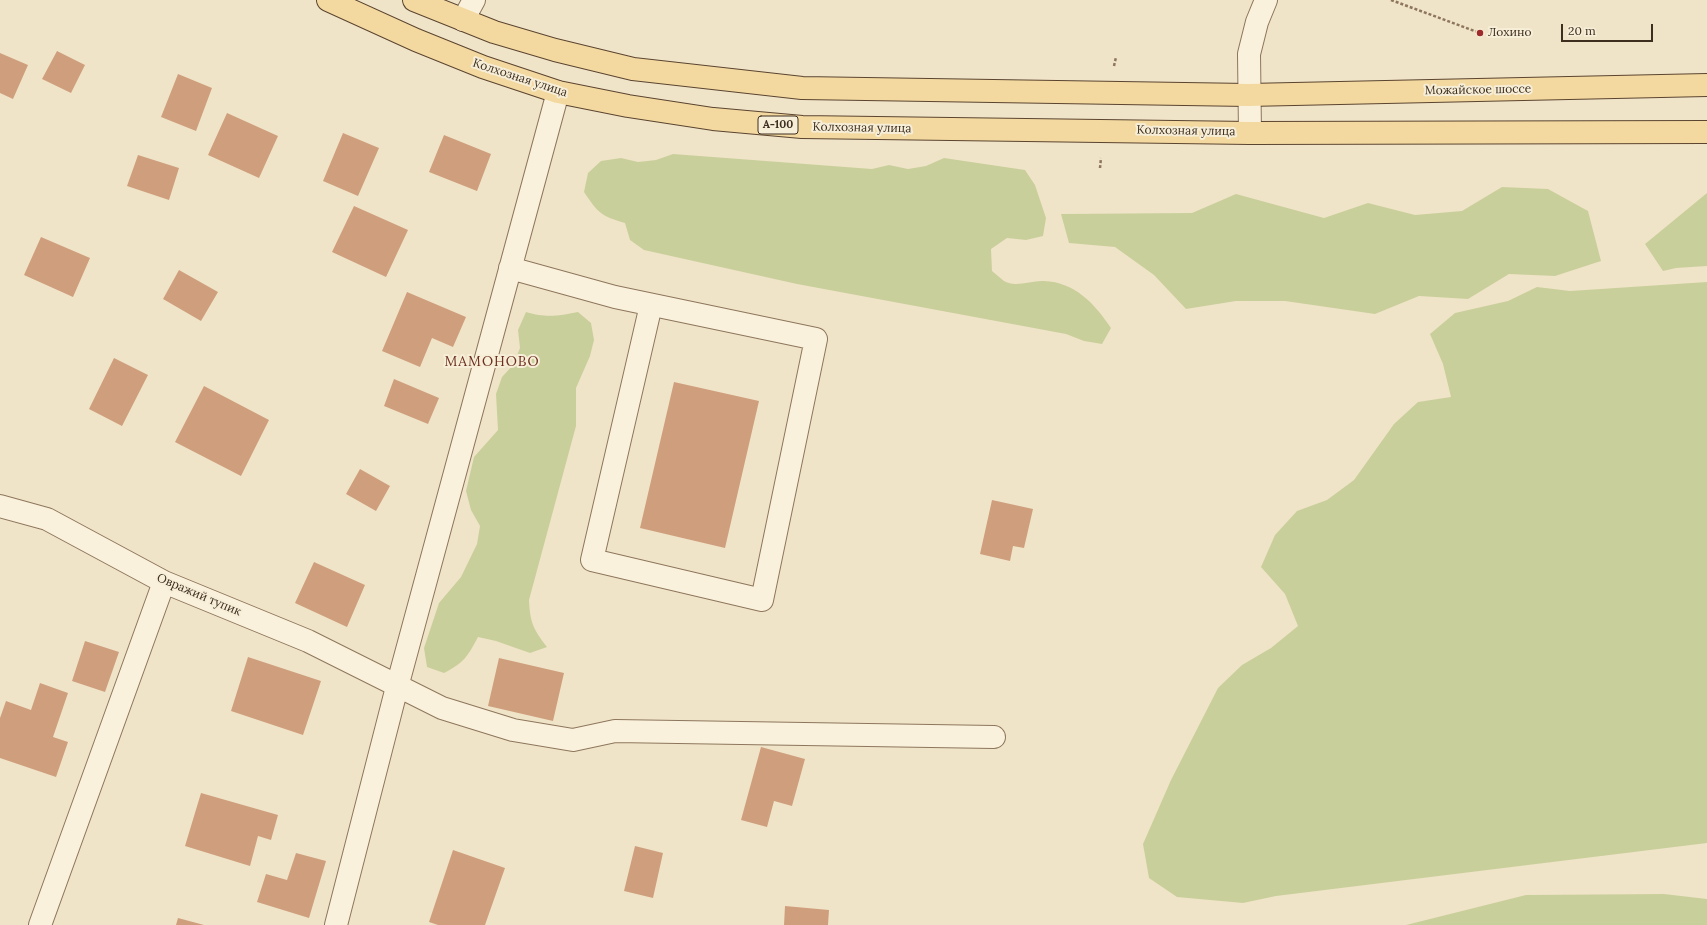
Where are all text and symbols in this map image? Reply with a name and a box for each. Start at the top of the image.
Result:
scale bar [1563,16,1655,42]
text: 20 m [1568,23,1596,38]
place label: Лохино [1488,26,1532,40]
marker: Лохино [1475,28,1485,38]
street label: Колхозная улица [471,56,569,100]
street label: Можайское шоссе [1425,82,1531,98]
road number: А-100 [758,116,798,134]
street label: Колхозная улица [812,120,912,136]
street label: Колхозная улица [1136,123,1236,139]
district label: МАМОНОВО [444,354,540,370]
street label: Овражий тупик [155,571,243,619]

